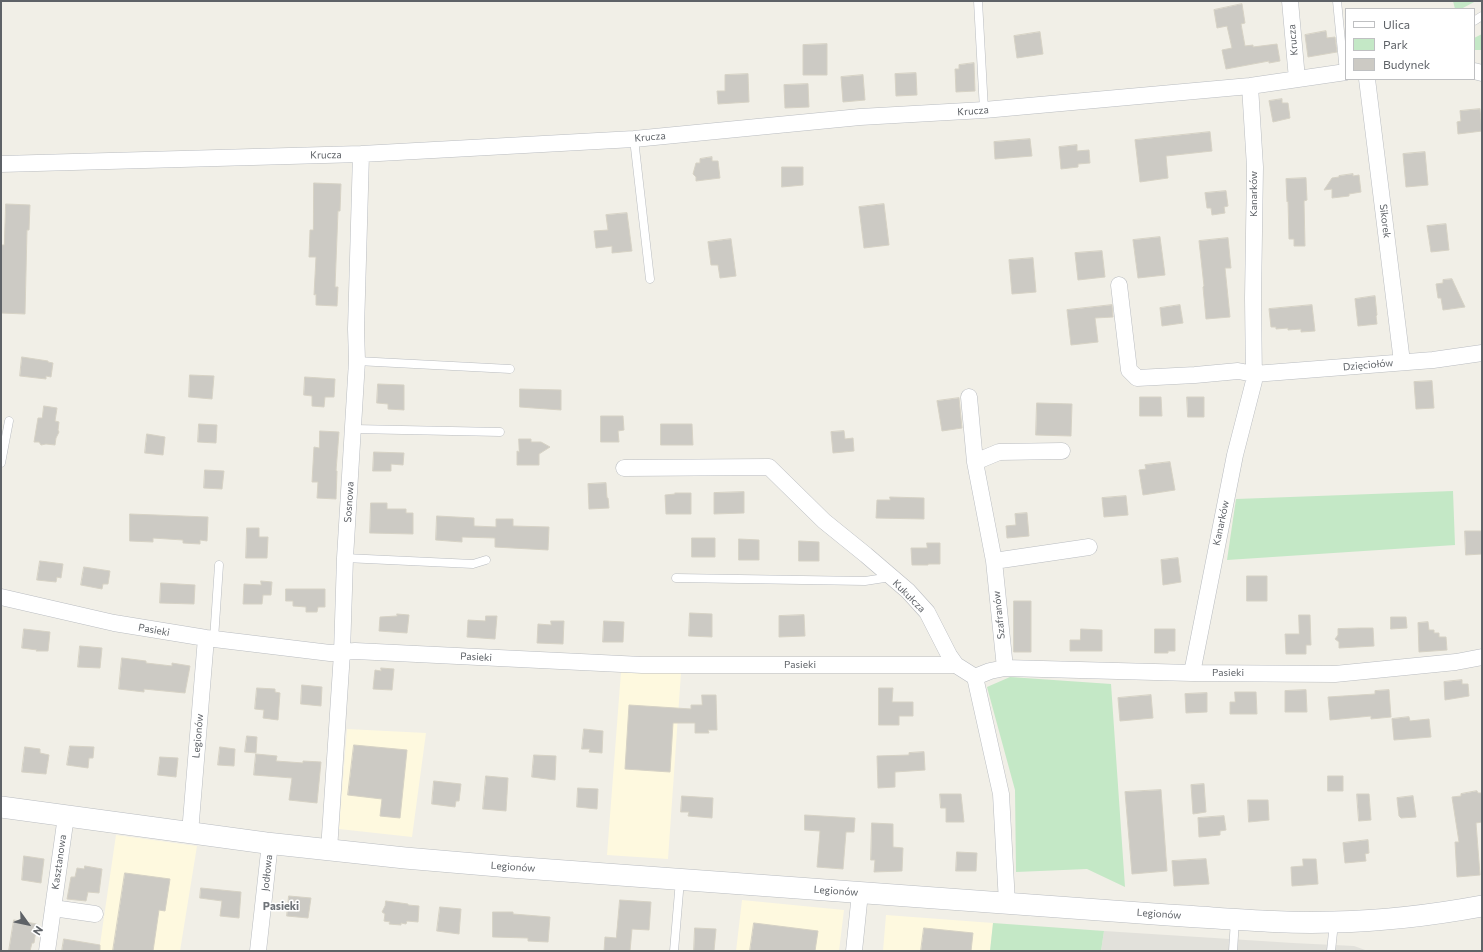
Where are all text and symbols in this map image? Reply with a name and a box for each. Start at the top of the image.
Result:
legend [1345,8,1475,80]
text: Ulica [1383,17,1410,31]
street label: Krucza [1286,24,1300,56]
text: Park [1383,37,1408,51]
text: Budynek [1383,57,1430,71]
street label: Krucza [957,104,989,118]
street label: Krucza [634,130,666,144]
street label: Krucza [310,149,342,161]
street label: Kanarków [1248,171,1260,217]
street label: Sikorek [1377,203,1393,239]
street label: Dzięciołów [1342,357,1394,373]
street label: Sosnowa [342,481,356,523]
street label: Kanarków [1210,499,1232,547]
street label: Kukułcza [890,577,928,615]
street label: Szafranów [990,590,1008,640]
street label: Pasieki [137,621,171,639]
street label: Pasieki [460,650,492,664]
street label: Pasieki [784,659,816,671]
street label: Pasieki [1212,667,1244,679]
street label: Legionów [190,713,206,759]
street label: Kasztanowa [49,834,69,890]
street label: Jodłowa [259,854,275,892]
street label: Legionów [490,859,536,875]
street label: Legionów [813,883,859,899]
district label: Pasieki [263,899,299,913]
north arrow [8,904,48,944]
street label: Legionów [1136,906,1182,922]
text: N [31,924,46,938]

